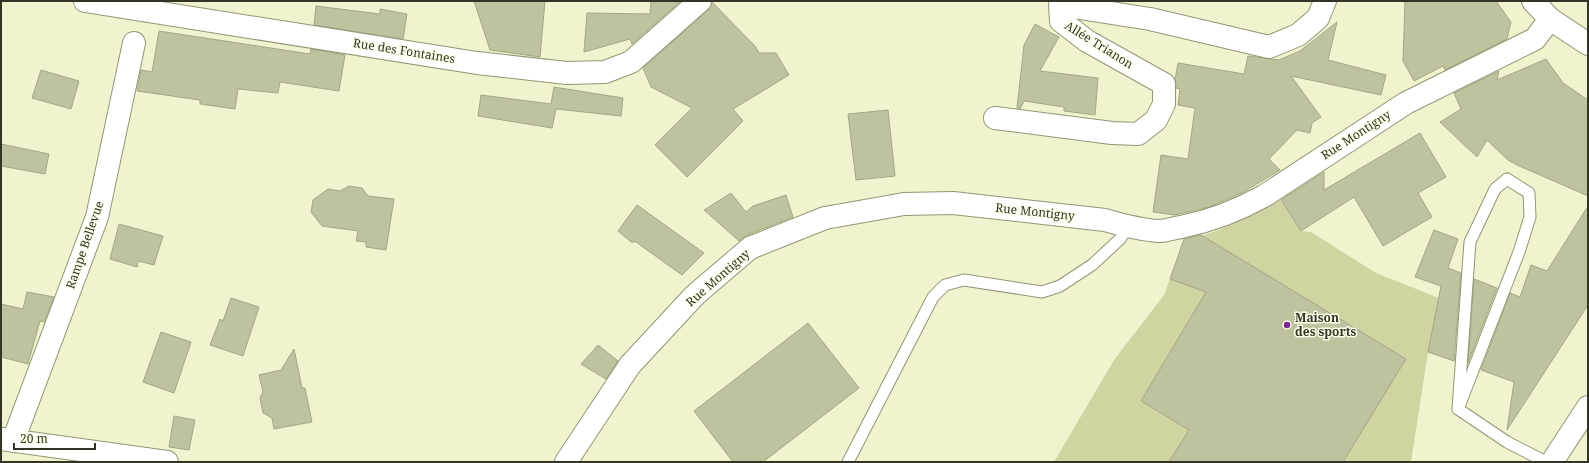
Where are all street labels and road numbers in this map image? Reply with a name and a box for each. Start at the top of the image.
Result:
street label: Allée Trianon [1062,17,1137,73]
street label: Rue des Fontaines [352,34,456,67]
street label: Rue Montigny [1318,106,1394,163]
street label: Rampe Bellevue [62,199,108,291]
street label: Rue Montigny [994,199,1076,224]
street label: Rue Montigny [682,245,754,310]

